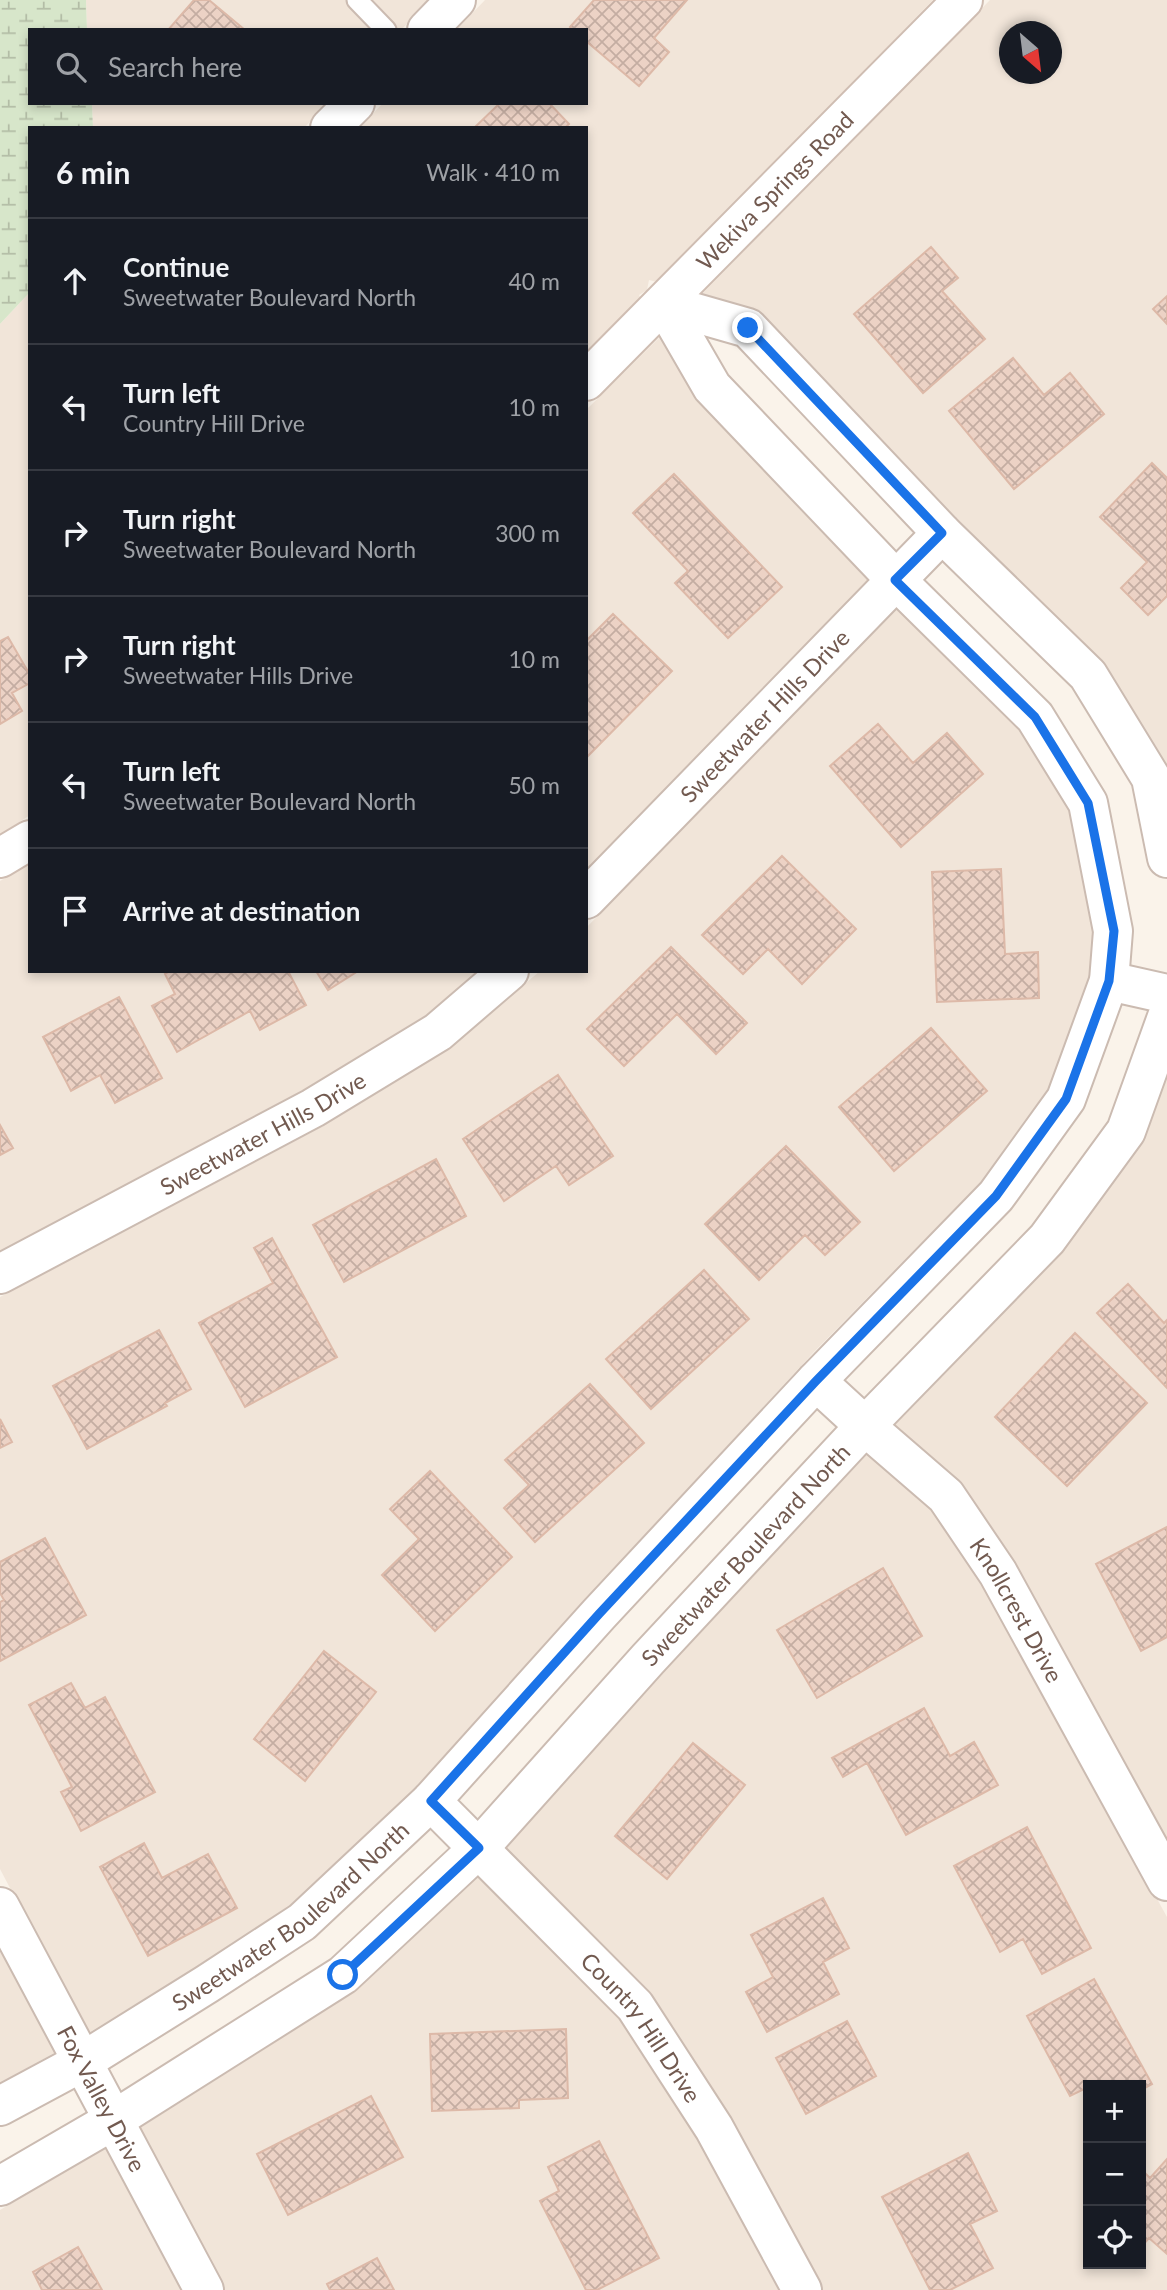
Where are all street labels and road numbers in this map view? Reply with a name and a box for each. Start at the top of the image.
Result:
street label: Wekiva Springs Road [690,105,859,276]
street label: Sweetwater Hills Drive [674,623,855,808]
street label: Sweetwater Hills Drive [155,1065,371,1201]
street label: Sweetwater Boulevard North [635,1438,855,1671]
street label: Knollcrest Drive [964,1532,1069,1687]
street label: Sweetwater Boulevard North [166,1815,414,2017]
street label: Country Hill Drive [576,1946,708,2107]
street label: Fox Valley Drive [52,2021,152,2176]

